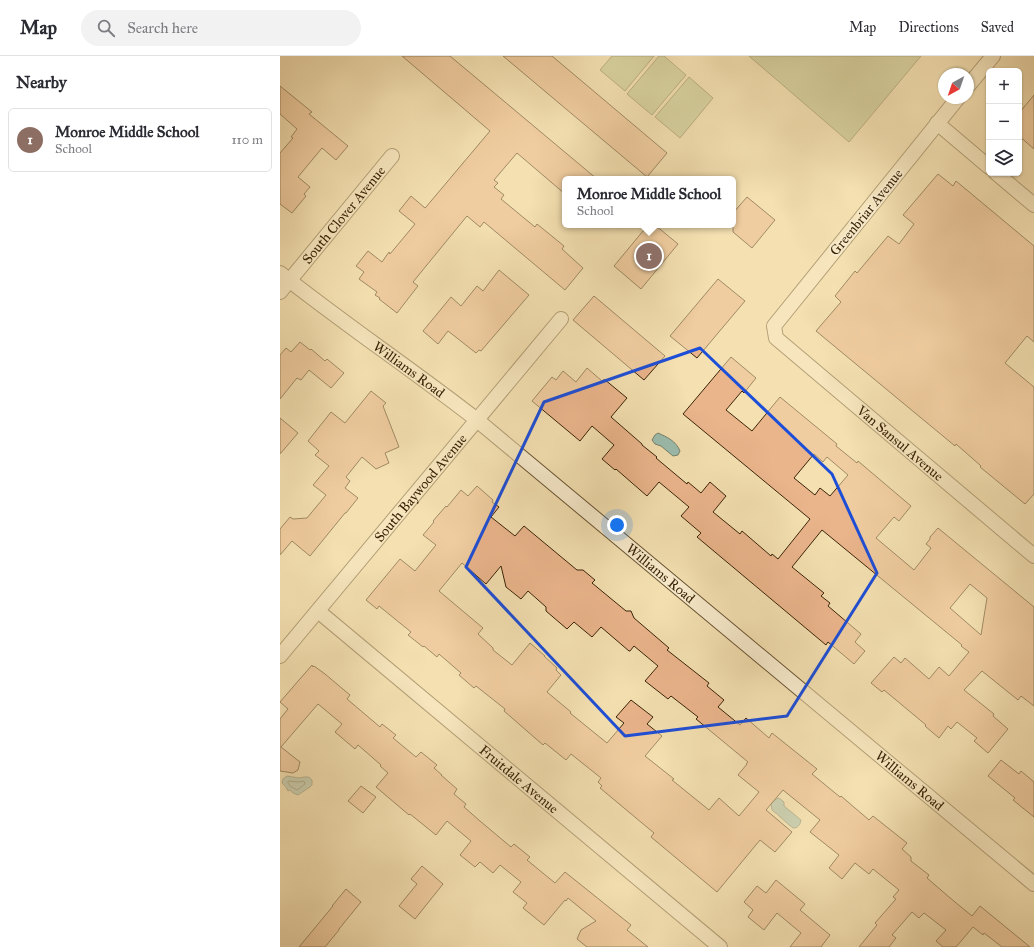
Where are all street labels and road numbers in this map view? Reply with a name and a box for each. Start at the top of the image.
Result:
street label: South Clover Avenue [299,163,389,267]
street label: Greenbriar Avenue [826,165,907,259]
street label: Williams Road [370,338,448,401]
street label: Van Sansul Avenue [852,401,947,485]
street label: South Baywood Avenue [371,430,471,546]
street label: Williams Road [623,540,698,607]
street label: Fruitdale Avenue [476,741,562,817]
street label: Williams Road [872,747,947,814]

